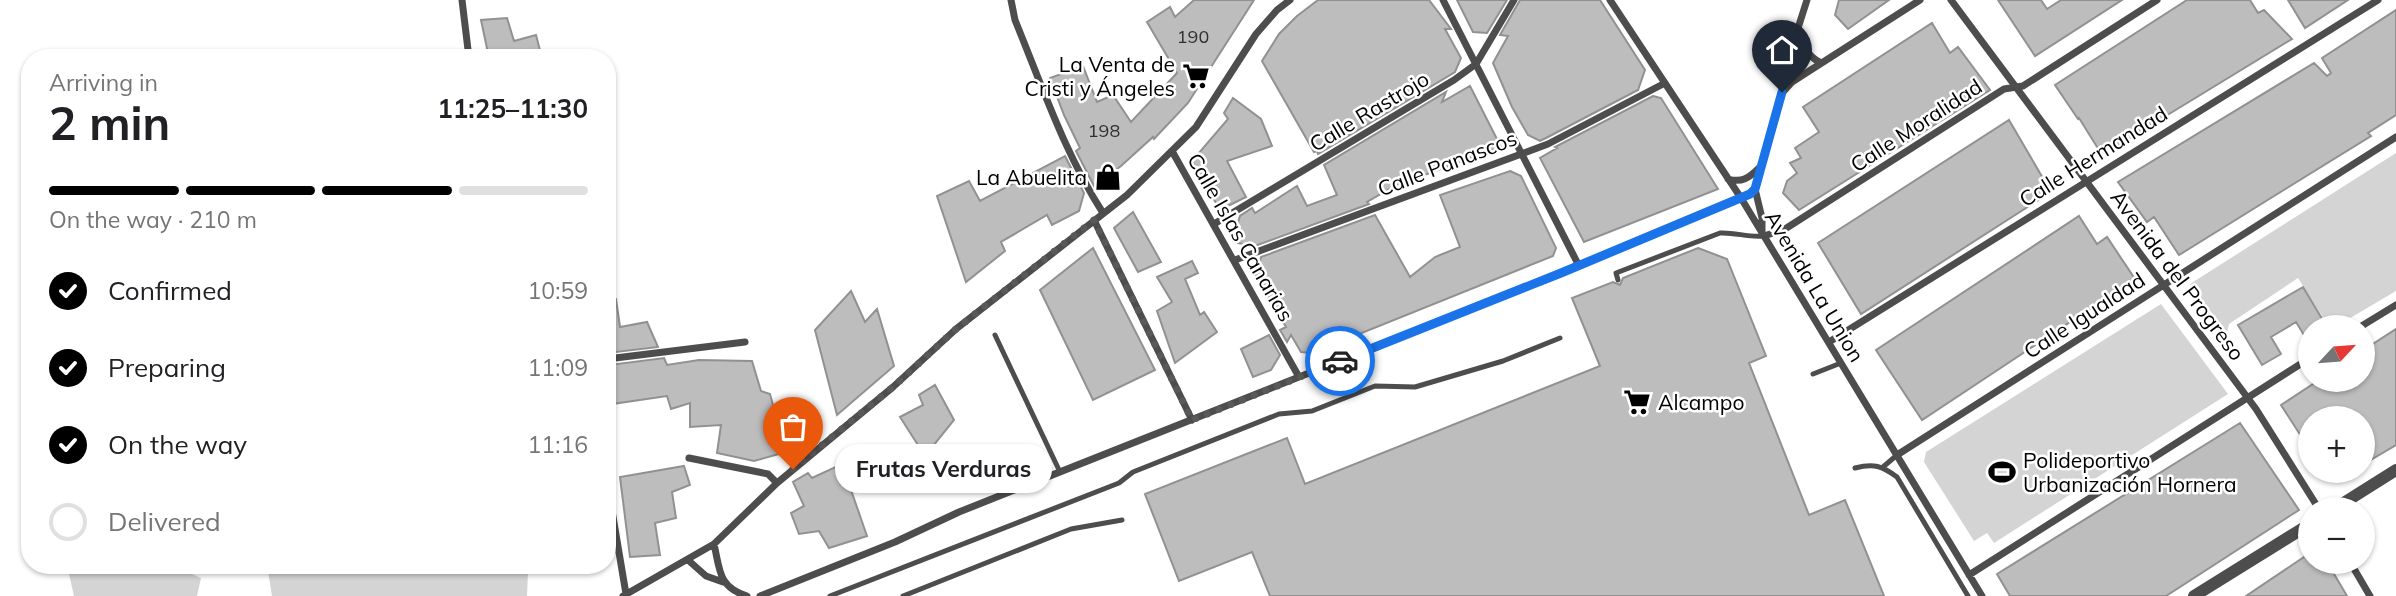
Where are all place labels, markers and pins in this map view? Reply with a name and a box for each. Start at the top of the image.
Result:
pin [1752,20,1812,92]
place label: La Venta de Cristi y Ángeles [1025,51,1175,101]
supermarket icon: La Venta de Cristi y Ángeles [1181,61,1211,91]
shop icon: La Abuelita [1093,162,1123,192]
place label: La Abuelita [976,164,1087,190]
supermarket icon: Alcampo [1622,387,1652,417]
place label: Alcampo [1658,389,1744,415]
pin [763,397,823,469]
callout: Frutas Verduras [835,444,1052,494]
place label: Polideportivo Urbanización Hornera [2023,447,2237,497]
sports icon: Polideportivo Urbanización Hornera [1987,457,2017,487]

